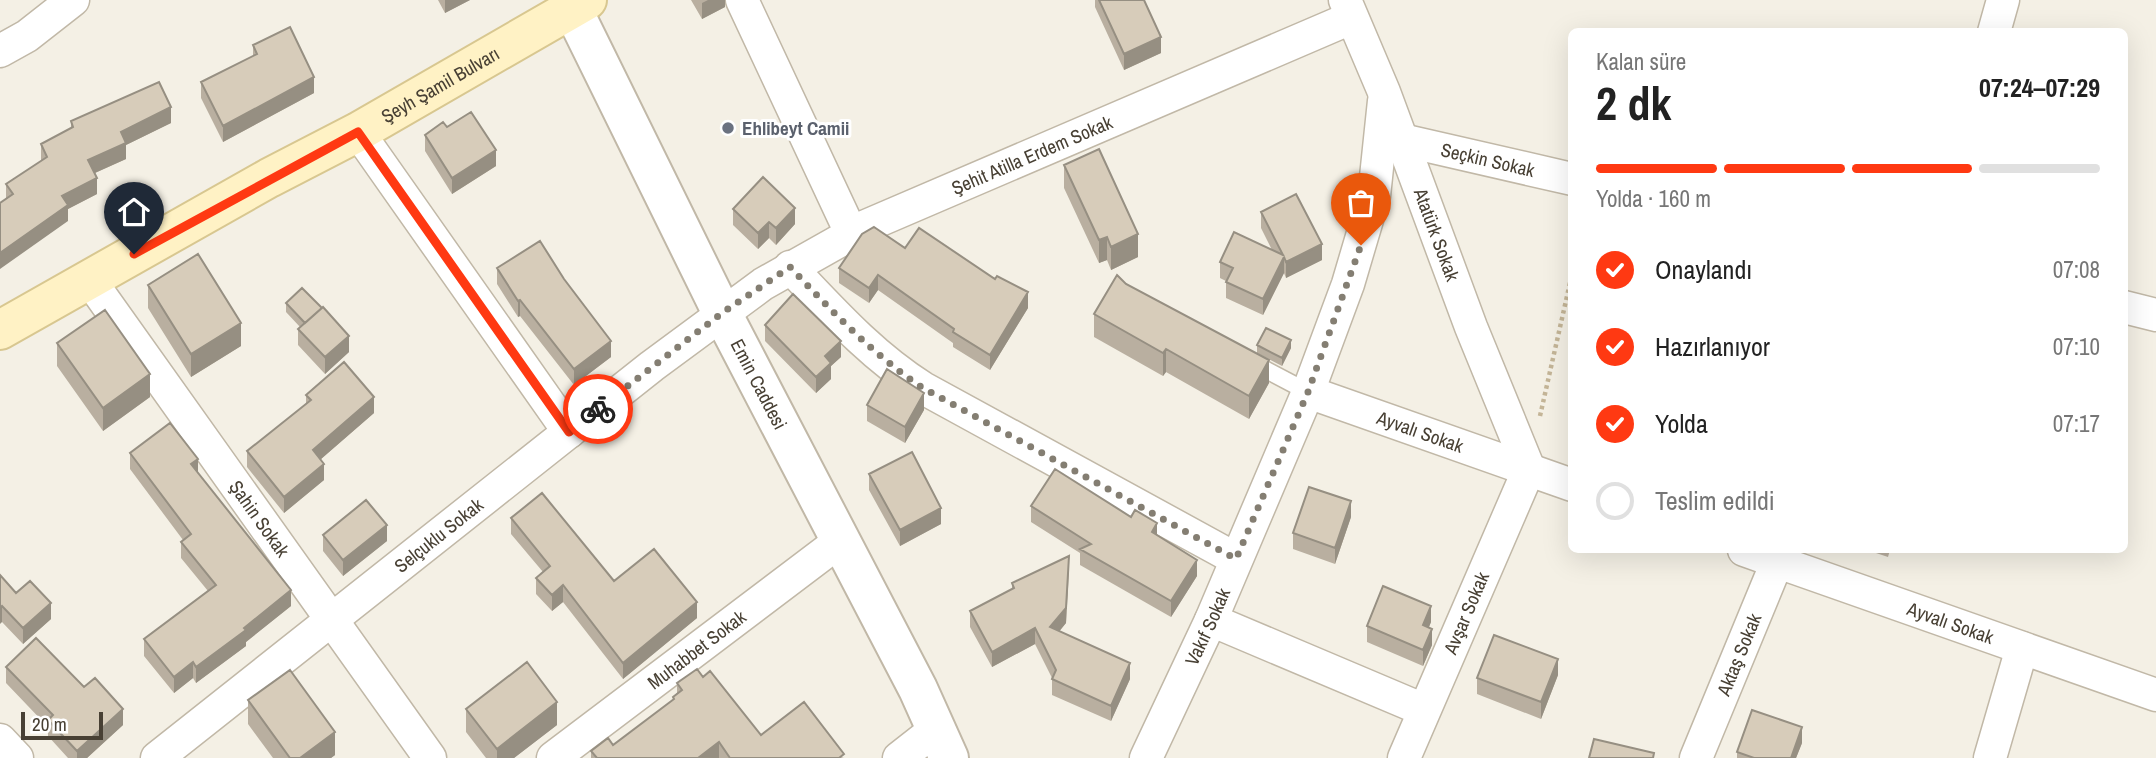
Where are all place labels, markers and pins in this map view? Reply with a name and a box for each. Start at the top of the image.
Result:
place label: Ehlibeyt Camii [742,115,849,141]
marker: Ehlibeyt Camii [720,120,736,136]
pin [1331,173,1391,245]
pin [104,182,164,254]

